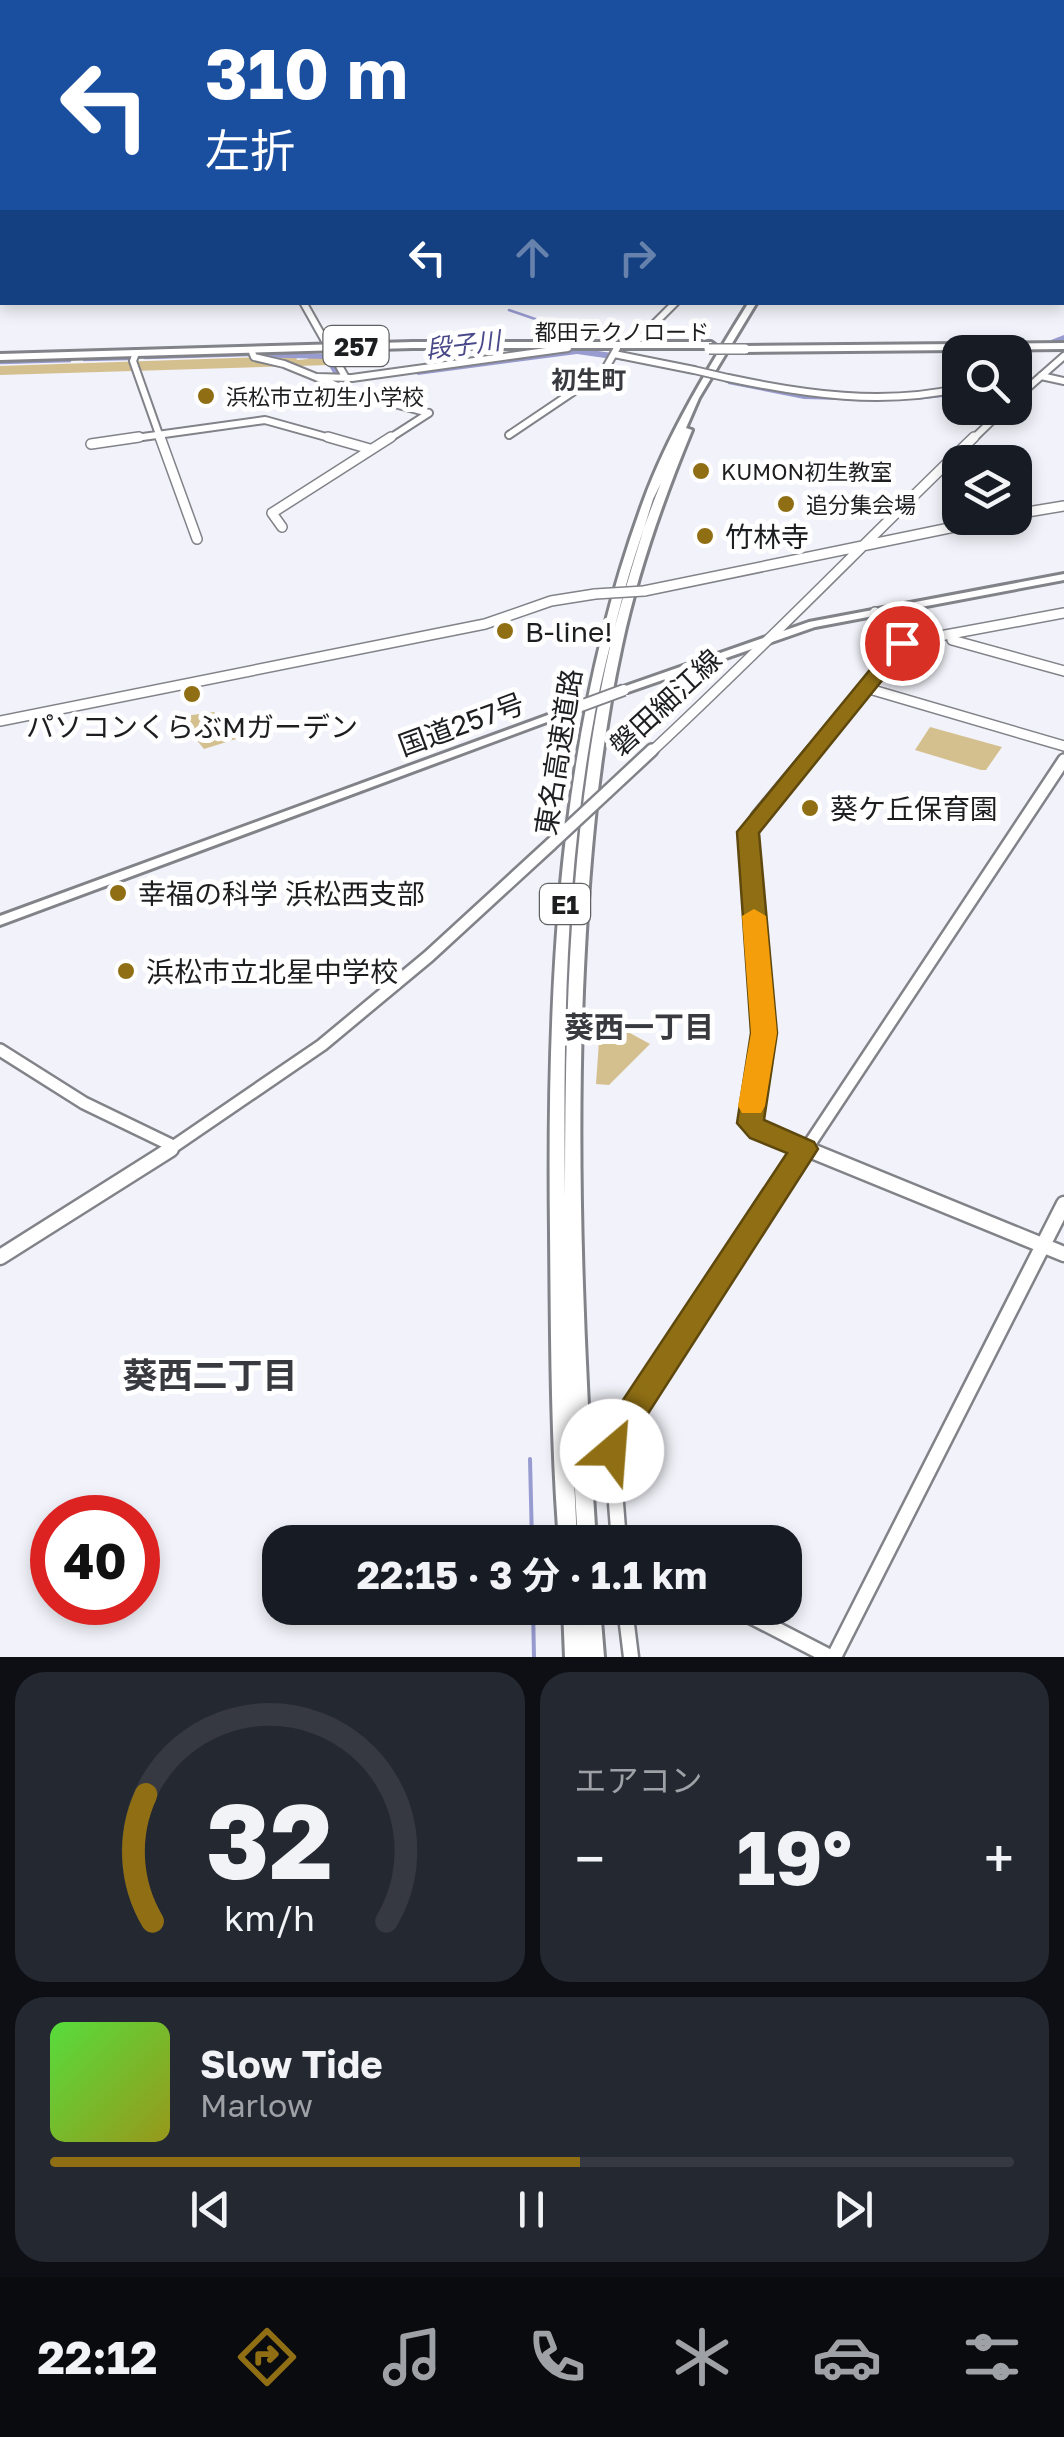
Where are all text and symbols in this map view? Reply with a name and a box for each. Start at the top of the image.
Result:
text: 310 m [205,30,408,114]
icon: left [40,40,170,170]
text: 左折 [205,123,295,177]
icon: left [400,230,455,285]
icon: ahead [505,230,560,285]
icon: right [610,230,665,285]
street label: 都田テクノロード [535,318,709,345]
water label: 段子川 [424,324,505,364]
road number: 257 [324,326,388,366]
map controls [942,335,1032,535]
button: search [942,335,1032,425]
district label: 初生町 [551,364,627,395]
place label: 浜松市立初生小学校 [226,383,424,410]
marker: 浜松市立初生小学校 [195,385,217,407]
button: layers [942,445,1032,535]
place label: KUMON初生教室 [721,458,892,485]
marker: KUMON初生教室 [690,460,712,482]
place label: 追分集会場 [806,491,916,518]
marker: 追分集会場 [775,493,797,515]
place label: 竹林寺 [725,520,809,553]
marker: 竹林寺 [694,525,716,547]
pin [860,601,945,686]
place label: B-line! [525,615,613,648]
icon: arrive [875,616,930,671]
marker: B-line! [494,620,516,642]
street label: 磐田細江線 [603,642,727,762]
street label: 東名高速道路 [529,666,587,838]
marker: パソコンくらぶMガーデン [181,683,203,705]
street label: 国道257号 [394,686,528,762]
place label: パソコンくらぶMガーデン [26,710,358,743]
place label: 葵ケ丘保育園 [830,792,998,825]
marker: 葵ケ丘保育園 [799,797,821,819]
place label: 幸福の科学 浜松西支部 [138,877,425,910]
marker: 幸福の科学 浜松西支部 [107,882,129,904]
road number: E1 [540,884,590,924]
place label: 浜松市立北星中学校 [146,955,398,988]
marker: 浜松市立北星中学校 [115,960,137,982]
district label: 葵西一丁目 [564,1009,714,1045]
district label: 葵西二丁目 [122,1354,298,1396]
position arrow [560,1399,664,1503]
speed limit sign: 40 [30,1495,160,1625]
text: 22:15 · 3 分 · 1.1 km [357,1552,707,1597]
text: エアコン [575,1761,703,1799]
text: 32 [206,1777,333,1902]
text: 19° [736,1811,852,1902]
text: − [575,1825,605,1891]
text: + [984,1825,1014,1891]
text: km/h [224,1896,315,1939]
text: Slow Tide [200,2041,383,2086]
text: Marlow [200,2086,313,2124]
icon: previous [183,2182,238,2237]
icon: pause [504,2182,559,2237]
icon: next [826,2182,881,2237]
icon: directions [232,2322,302,2392]
icon: music [377,2322,447,2392]
icon: phone [522,2322,592,2392]
icon: climate [667,2322,737,2392]
icon: car [812,2322,882,2392]
icon: filters [957,2322,1027,2392]
text: 22:12 [37,2330,157,2384]

